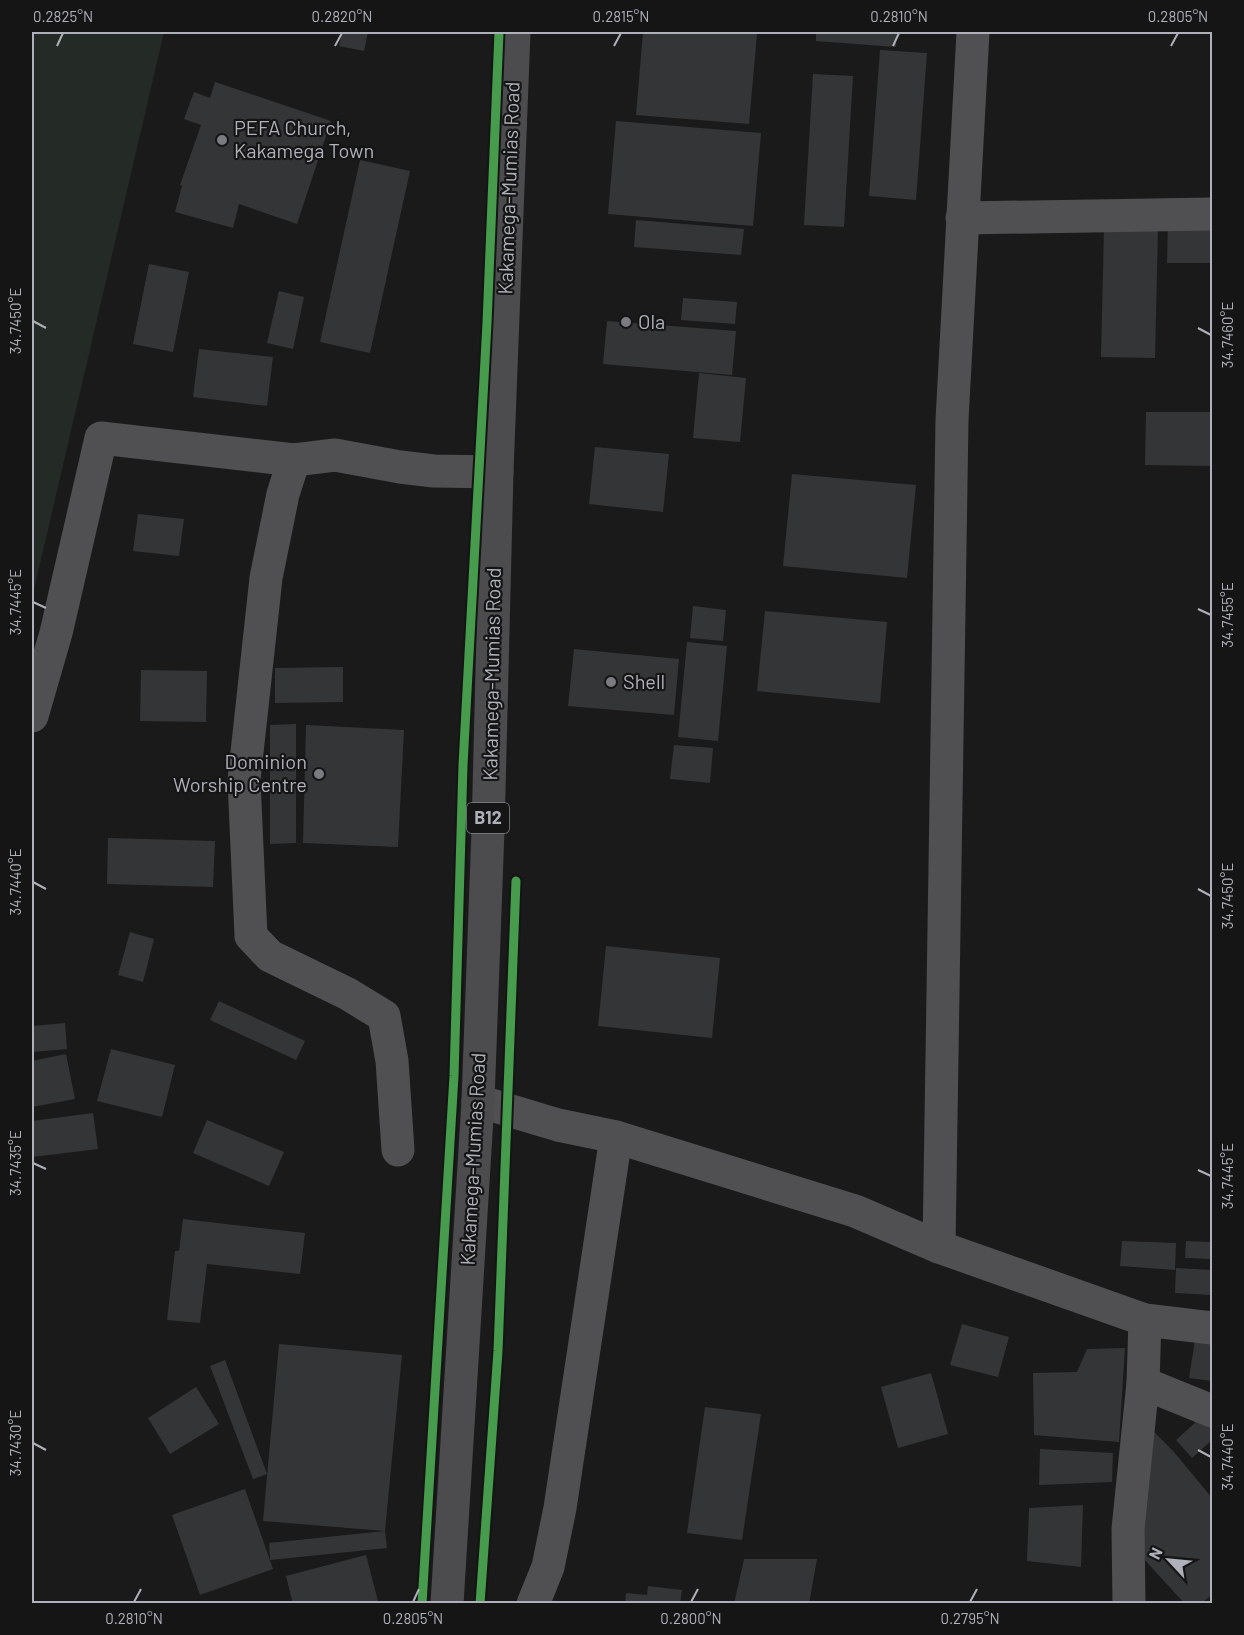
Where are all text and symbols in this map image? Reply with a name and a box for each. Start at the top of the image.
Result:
text: 0.2825°N [33,7,93,25]
text: 0.2820°N [312,7,372,25]
text: 0.2815°N [593,7,649,25]
text: 0.2810°N [870,7,928,25]
text: 0.2805°N [1148,7,1208,25]
street label: Kakamega-Mumias Road [492,81,524,295]
place label: PEFA Church, Kakamega Town [234,115,374,162]
marker: PEFA Church, Kakamega Town [215,133,229,147]
text: 34.7450°E [6,288,24,354]
text: 34.7460°E [1218,302,1236,368]
place label: Ola [638,309,665,333]
marker: Ola [619,315,633,329]
street label: Kakamega-Mumias Road [477,567,505,781]
text: 34.7445°E [6,569,24,635]
text: 34.7455°E [1218,582,1236,648]
place label: Shell [623,669,665,693]
marker: Shell [604,675,618,689]
place label: Dominion Worship Centre [173,749,307,796]
marker: Dominion Worship Centre [312,767,326,781]
road number: B12 [467,803,509,833]
text: 34.7440°E [6,848,24,916]
text: 34.7450°E [1218,863,1236,929]
street label: Kakamega-Mumias Road [454,1052,490,1266]
text: 34.7435°E [6,1130,24,1196]
text: 34.7445°E [1218,1143,1236,1209]
text: 34.7430°E [6,1410,24,1476]
text: 34.7440°E [1218,1423,1236,1491]
north arrow [1139,1530,1199,1590]
text: N [1144,1544,1166,1562]
text: 0.2810°N [105,1609,163,1627]
text: 0.2805°N [383,1609,443,1627]
text: 0.2800°N [660,1609,722,1627]
text: 0.2795°N [940,1609,1000,1627]

